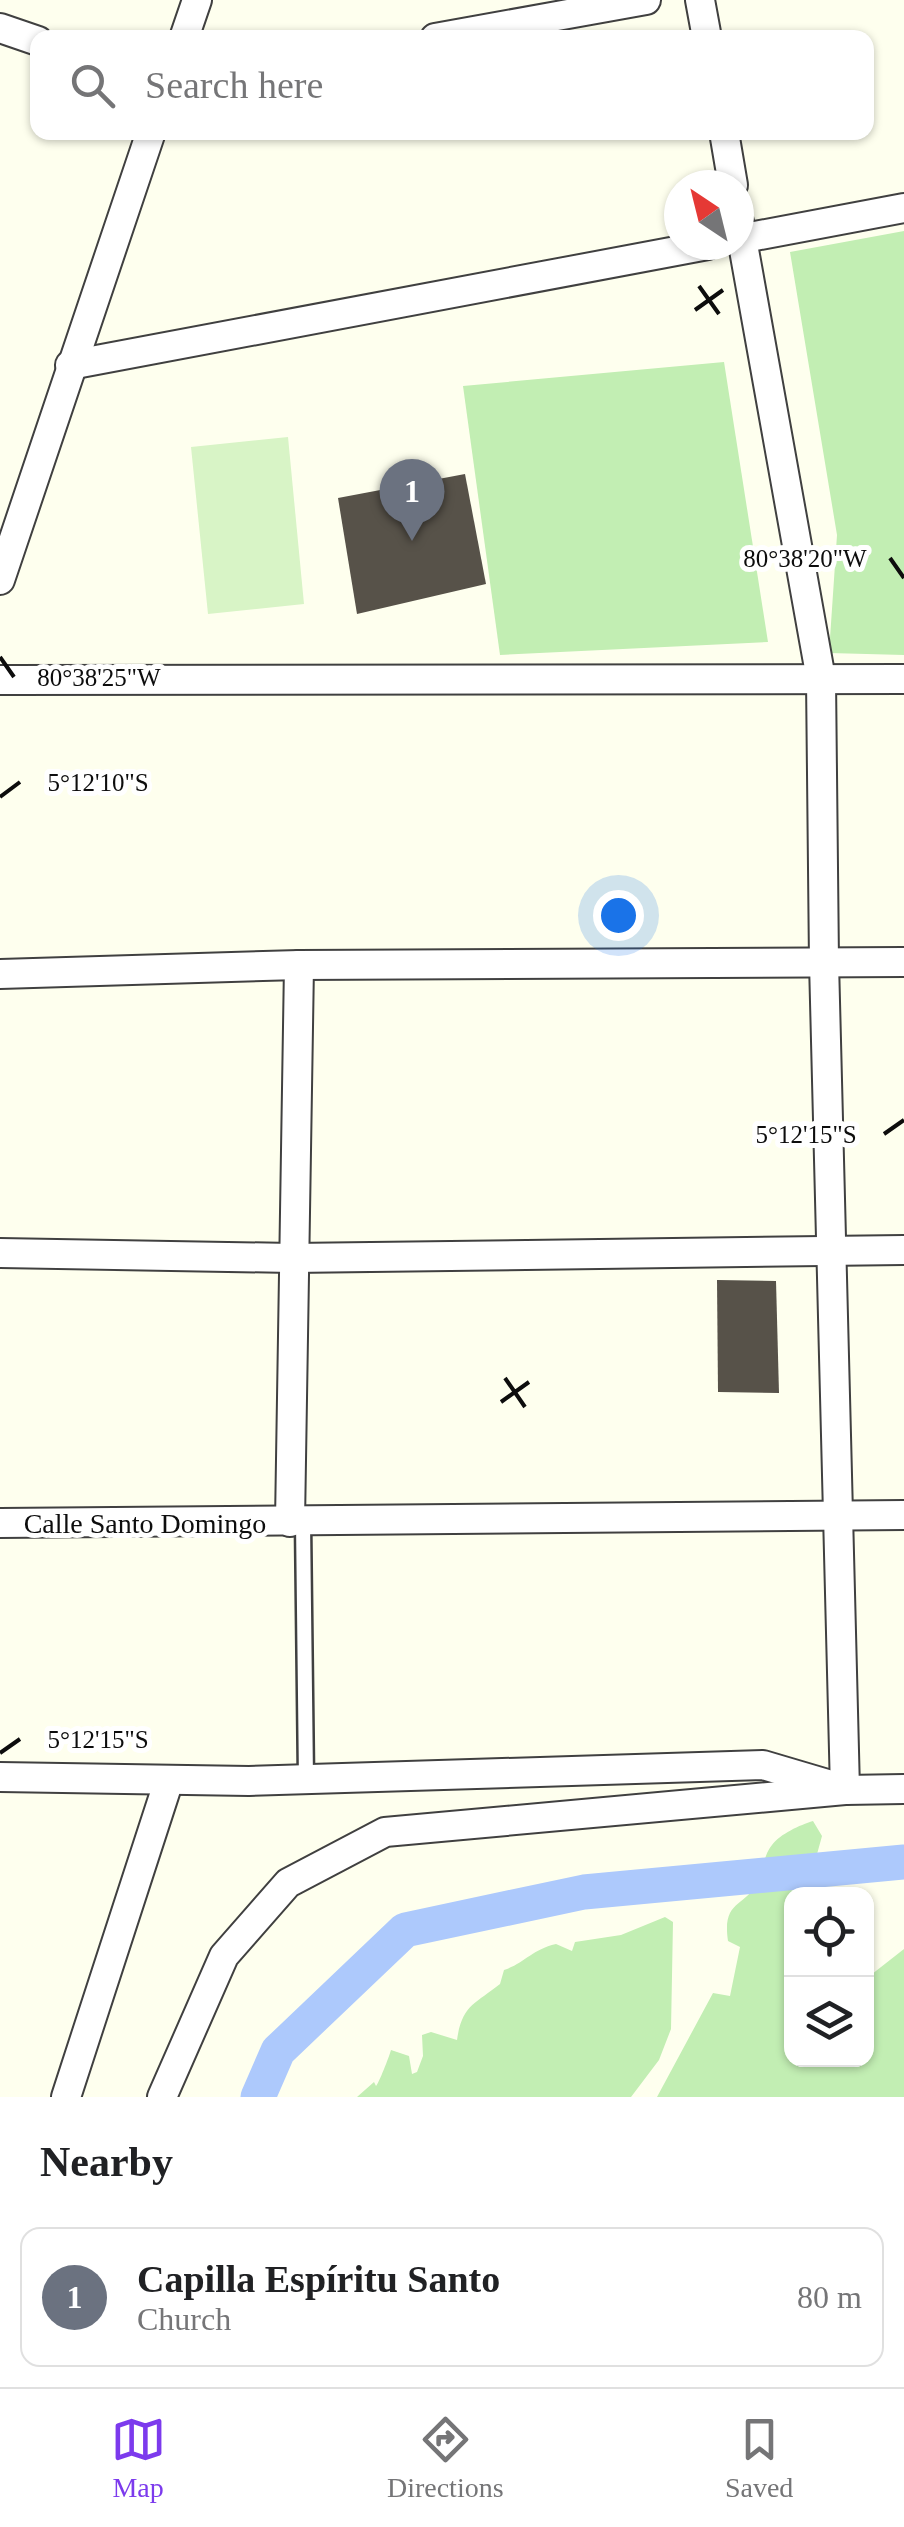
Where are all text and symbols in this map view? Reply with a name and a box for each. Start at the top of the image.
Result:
search box [30,30,874,140]
icon: search [65,58,120,113]
text: Search here [145,64,323,106]
north arrow [664,170,754,260]
pin: 1 [380,458,444,541]
text: 80°38'20"W [743,545,867,572]
text: 80°38'25"W [37,664,161,691]
text: 5°12'10"S [47,769,149,796]
your location [593,890,644,941]
text: 5°12'15"S [755,1121,857,1148]
street label: Calle Santo Domingo [24,1508,266,1539]
text: 5°12'15"S [47,1726,149,1753]
map controls [784,1887,874,2067]
button: locate [784,1887,874,1977]
button: layers [784,1977,874,2067]
text: Nearby [40,2139,173,2185]
text: Capilla Espíritu Santo [137,2258,500,2300]
text: 1 [67,2279,83,2315]
text: 80 m [797,2279,862,2315]
text: Church [137,2301,231,2337]
tab: Map [111,2412,166,2504]
tab: Directions [387,2412,504,2504]
tab: Saved [725,2412,793,2504]

